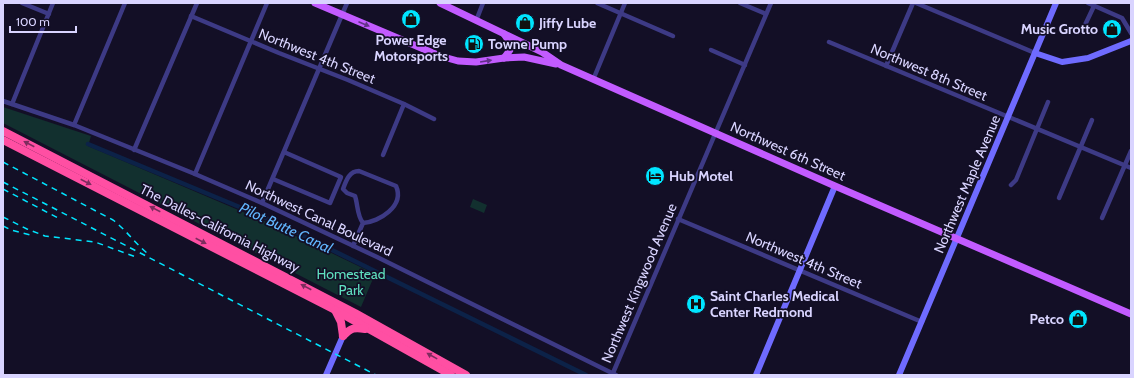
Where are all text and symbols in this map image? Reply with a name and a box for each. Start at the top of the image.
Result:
scale bar [10,8,76,34]
shop icon: Power Edge Motorsports [400,8,422,30]
shop icon: Jiffy Lube [514,12,536,34]
text: 100 m [16,14,50,29]
place label: Jiffy Lube [538,14,596,32]
shop icon: Music Grotto [1101,18,1123,40]
place label: Music Grotto [1021,20,1098,38]
one-way arrow [358,21,369,27]
street label: Northwest 4th Street [256,24,378,88]
place label: Power Edge Motorsports [374,31,448,65]
fuel station icon: Towne Pump [463,33,485,55]
place label: Towne Pump [488,35,567,53]
street label: Northwest 8th Street [868,39,990,105]
one-way arrow [480,57,492,63]
street label: Northwest Maple Avenue [930,112,1004,256]
street label: Northwest 6th Street [728,118,849,185]
one-way arrow [23,141,35,147]
hotel icon: Hub Motel [644,165,666,187]
place label: Hub Motel [669,167,733,185]
street label: Northwest Canal Boulevard [242,176,396,260]
one-way arrow [80,179,92,185]
street label: The Dalles-California Highway [137,180,303,276]
water label: Pilot Butte Canal [237,199,336,258]
street label: Northwest Kingwood Avenue [597,200,681,366]
one-way arrow [149,206,161,212]
street label: Northwest 4th Street [743,227,865,293]
one-way arrow [196,238,207,245]
park label: Homestead Park [317,265,385,299]
one-way arrow [300,284,312,290]
place label: Saint Charles Medical Center Redmond [710,287,839,321]
hospital icon: Saint Charles Medical Center Redmond [685,293,707,315]
shop icon: Petco [1067,308,1089,330]
place label: Petco [1030,310,1064,328]
one-way arrow [426,352,438,359]

